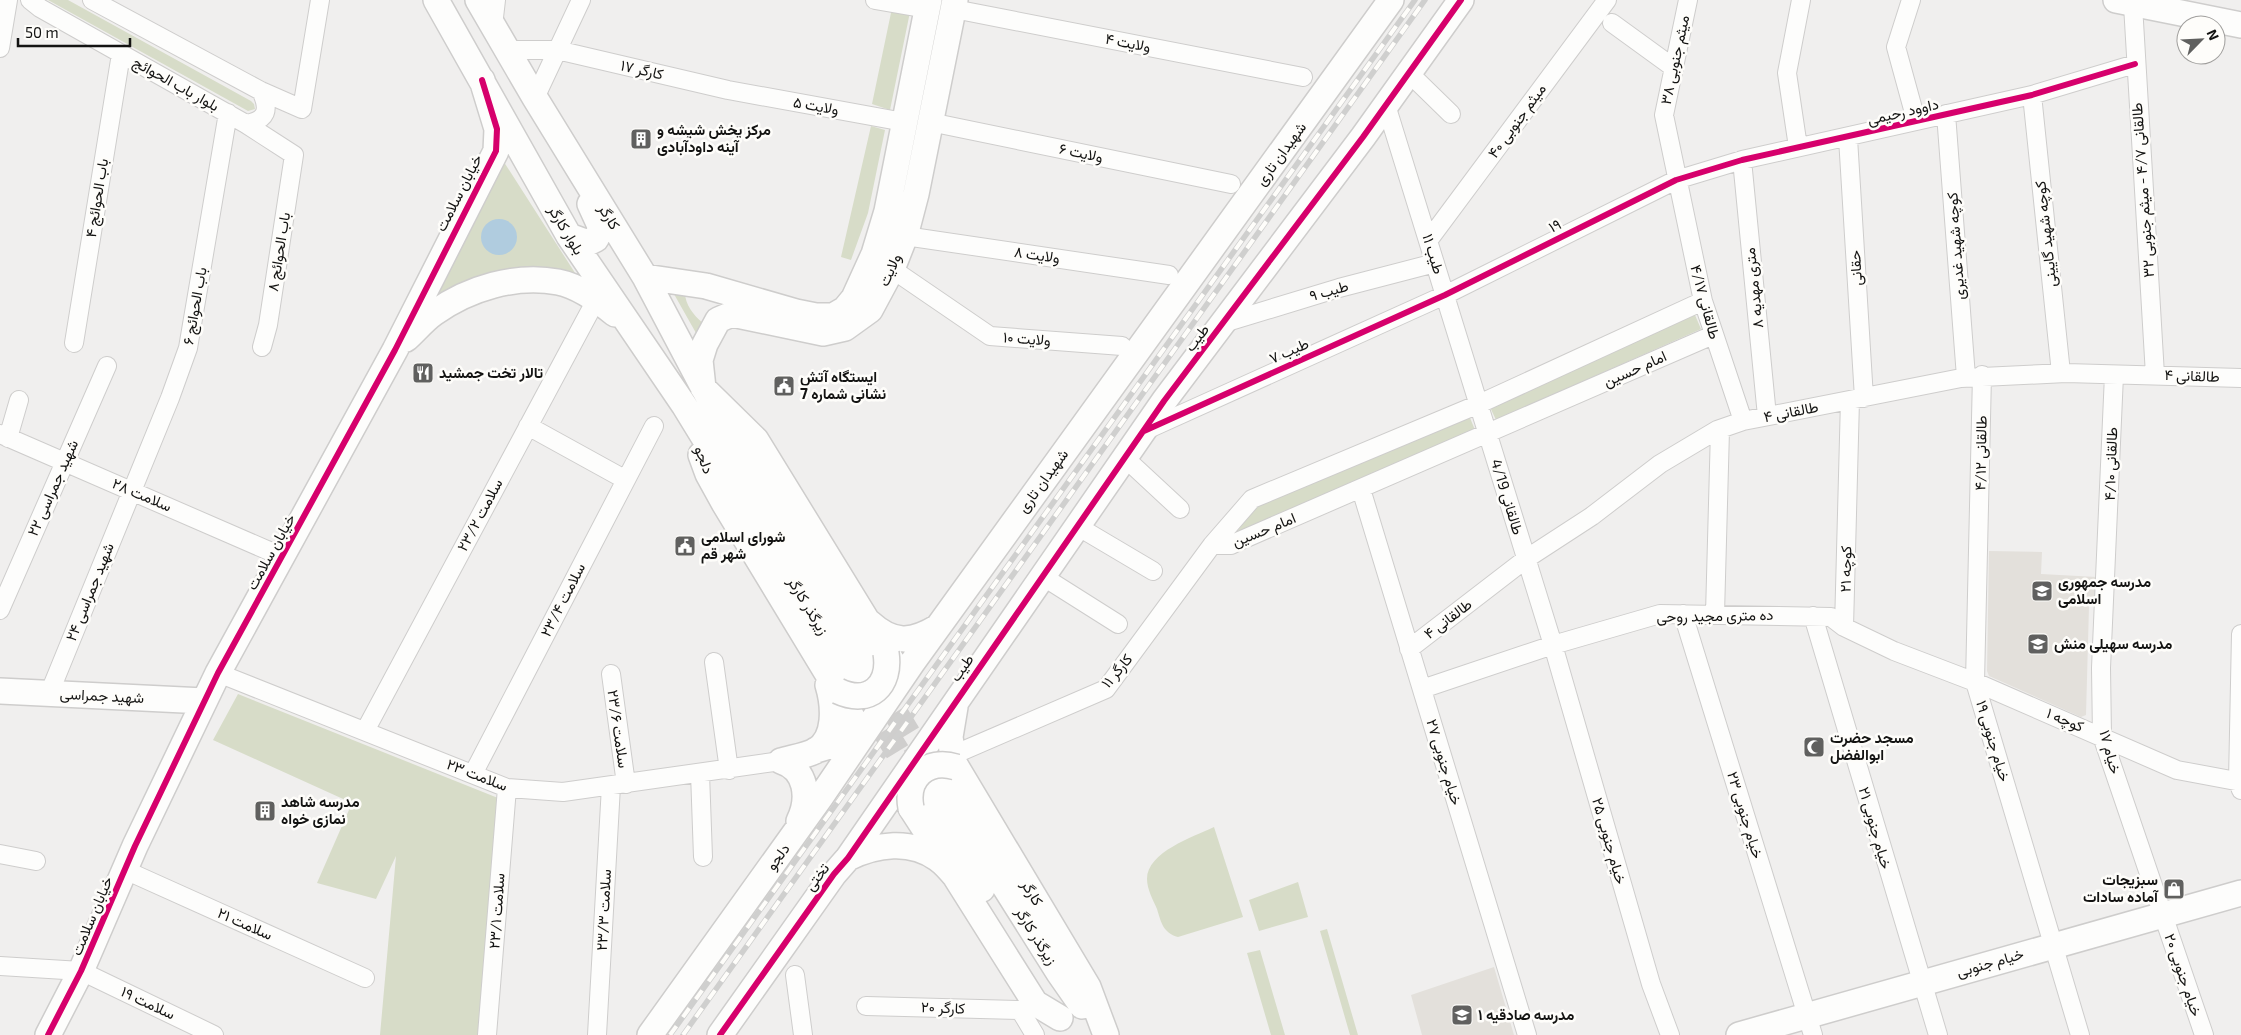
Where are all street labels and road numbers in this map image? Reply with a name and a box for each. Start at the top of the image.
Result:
street label: میثم جنوبی ۳۸ [1656,13,1694,107]
street label: ولایت ۴ [1104,29,1152,56]
street label: بلوار باب الحوائج [129,52,223,117]
street label: کارگر ۱۷ [619,55,666,84]
street label: میثم جنوبی ۴۰ [1483,80,1551,162]
street label: ولایت ۵ [792,92,840,119]
street label: داوود رحیمی [1865,94,1941,130]
street label: طالقانی ۴/۷ - میثم جنوبی ۳۲ [2127,102,2159,278]
street label: شهیدان تاری [1251,118,1311,190]
street label: ولایت ۶ [1057,139,1105,166]
street label: خیابان سلامت [431,151,486,235]
street label: باب الحوائج ۴ [81,157,114,239]
street label: کوچه شهید گایینی [2030,180,2062,288]
street label: کوچه شهید غدیری [1942,191,1970,301]
street label: کارگر [594,200,625,233]
street label: بلوار کارگر [544,201,589,258]
street label: باب الحوائج ۸ [263,211,296,293]
street label: ۱۹ [1545,214,1564,236]
street label: طیب ۱۱ [1418,231,1449,277]
street label: ولایت ۸ [1013,242,1061,267]
street label: ۸ متری مهدیه [1740,247,1768,329]
street label: ولایت [874,250,905,289]
street label: حقانی [1845,250,1867,286]
street label: طالقانی ۴/۱۷ [1685,263,1725,342]
street label: باب الحوائج ۶ [178,266,213,347]
street label: طیب ۹ [1307,276,1351,305]
street label: طیب [1180,320,1213,355]
street label: ولایت ۱۰ [1003,327,1052,350]
street label: طیب ۷ [1266,333,1312,368]
street label: امام حسین [1600,346,1670,392]
street label: طالقانی ۴ [2164,365,2220,387]
street label: طالقانی ۴ [1762,397,1820,427]
street label: طالقانی ۴/۱۲ [1970,415,1992,491]
street label: طالقانی ۴/۱۰ [2100,427,2122,501]
street label: شهید جمراسی ۲۲ [23,436,83,539]
street label: دلجو [691,443,718,476]
street label: شهیدان تاری [1013,445,1073,517]
street label: طالقانی 4/19 [1486,457,1528,538]
street label: سلامت ۲۸ [110,474,175,515]
street label: سلامت ۲۳/۲ [453,475,506,554]
street label: امام حسین [1229,508,1299,552]
street label: خیابان سلامت [242,510,299,593]
street label: شهید جمراسی ۲۴ [61,540,119,644]
street label: کوچه ۲۱ [1836,545,1856,593]
street label: سلامت ۲۳/۴ [536,560,588,639]
street label: زیرگذر کارگر [783,572,833,638]
street label: طالقانی ۴ [1420,594,1476,644]
street label: ده متری مجید روحی [1656,605,1774,627]
street label: کارگر ۱۱ [1097,649,1137,692]
street label: طیب [945,650,978,685]
street label: شهید جمراسی [59,684,145,708]
street label: سلامت ۲۳/۶ [605,689,633,769]
street label: خیام جنوبی ۱۹ [1971,698,2015,784]
street label: کوچه ۱ [2043,703,2087,737]
street label: خیام جنوبی ۲۷ [1421,716,1467,808]
street label: خیام ۱۷ [2095,728,2125,776]
street label: سلامت ۲۳ [444,754,511,794]
street label: خیام جنوبی ۲۳ [1722,769,1768,861]
street label: خیام جنوبی ۲۱ [1854,785,1896,871]
street label: خیام جنوبی ۲۵ [1587,795,1631,887]
street label: دلجو [762,840,794,874]
street label: تختی [800,859,834,895]
street label: سلامت ۲۳/۳ [592,869,614,951]
street label: سلامت ۲۳/۱ [484,872,508,949]
street label: خیابان سلامت [66,873,117,958]
street label: کارگر [1017,876,1048,909]
street label: زیرگذر کارگر [1011,902,1062,968]
street label: سلامت ۲۱ [215,903,276,943]
street label: خیام جنوبی ۲۰ [2159,931,2207,1019]
street label: خیام جنوبی [1954,944,2026,982]
street label: سلامت ۱۹ [118,982,179,1023]
street label: کارگر ۲۰ [921,997,966,1018]

